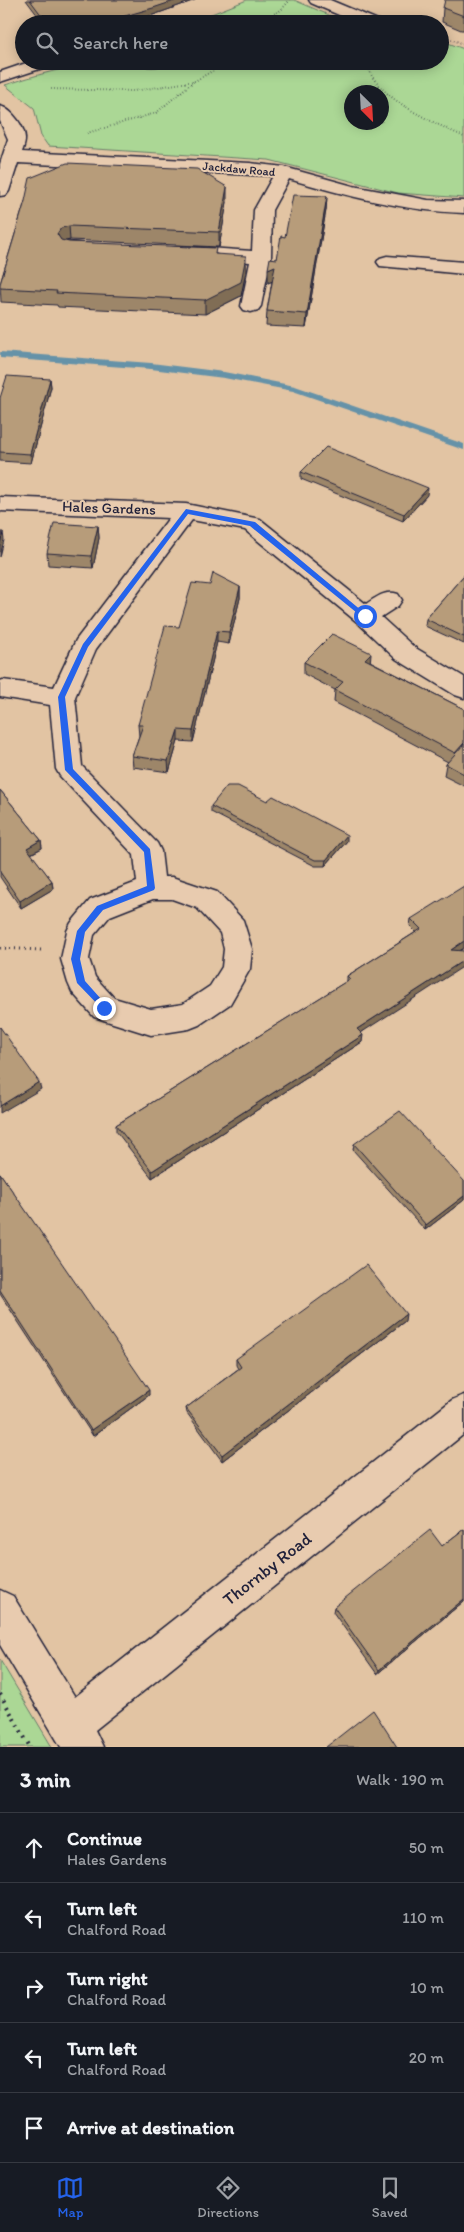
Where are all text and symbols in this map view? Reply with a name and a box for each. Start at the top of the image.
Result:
search box [15,15,449,70]
icon: search [33,29,61,57]
text: Search here [73,31,168,54]
north arrow [344,85,389,130]
street label: Jackdaw Road [202,159,277,179]
street label: Hales Gardens [62,497,156,519]
route start [354,605,377,628]
route end [93,997,116,1020]
street label: Thornby Road [218,1527,316,1610]
text: 3 min [20,1767,70,1792]
text: Walk · 190 m [356,1770,444,1789]
text: Continue [67,1827,142,1850]
icon: ahead [20,1834,48,1862]
text: 50 m [409,1838,444,1857]
text: Hales Gardens [67,1850,167,1869]
text: Turn left [67,1897,137,1920]
icon: left [20,1904,48,1932]
text: 110 m [402,1908,444,1927]
text: Chalford Road [67,1920,166,1939]
text: Turn right [67,1967,148,1990]
icon: right [20,1974,48,2002]
text: 10 m [410,1978,444,1997]
text: Chalford Road [67,1990,166,2009]
text: Turn left [67,2037,137,2060]
icon: left [20,2044,48,2072]
text: 20 m [409,2048,444,2067]
text: Chalford Road [67,2060,166,2079]
icon: arrive [20,2114,48,2142]
text: Arrive at destination [67,2116,234,2139]
tab: Map [56,2174,84,2221]
tab: Directions [197,2174,259,2221]
tab: Saved [372,2174,408,2221]

